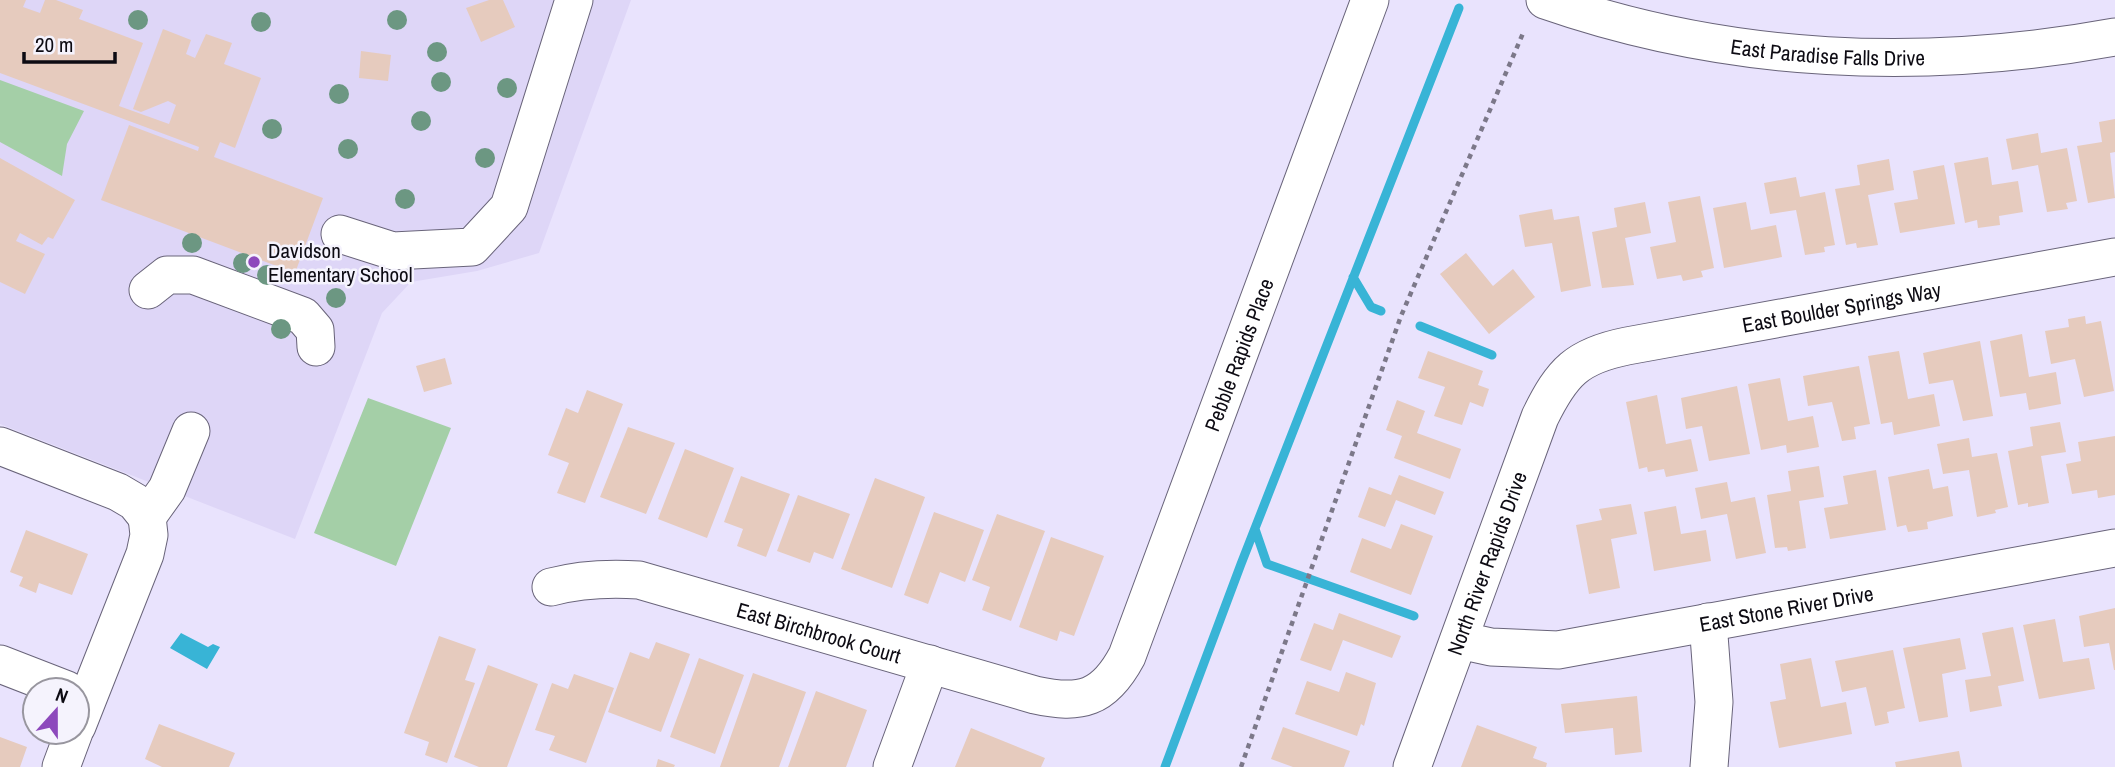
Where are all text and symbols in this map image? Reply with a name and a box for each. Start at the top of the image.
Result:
scale bar [24,21,116,65]
text: 20 m [35,30,73,59]
street label: East Paradise Falls Drive [1729,31,1925,72]
place label: Davidson Elementary School [268,236,413,289]
marker: Davidson Elementary School [246,254,262,270]
street label: Pebble Rapids Place [1197,274,1280,435]
street label: East Boulder Springs Way [1740,274,1944,339]
street label: North River Rapids Drive [1440,467,1533,659]
street label: East Stone River Drive [1697,578,1876,638]
street label: East Birchbrook Court [733,595,905,670]
north arrow [21,676,91,746]
text: N [52,681,72,709]

